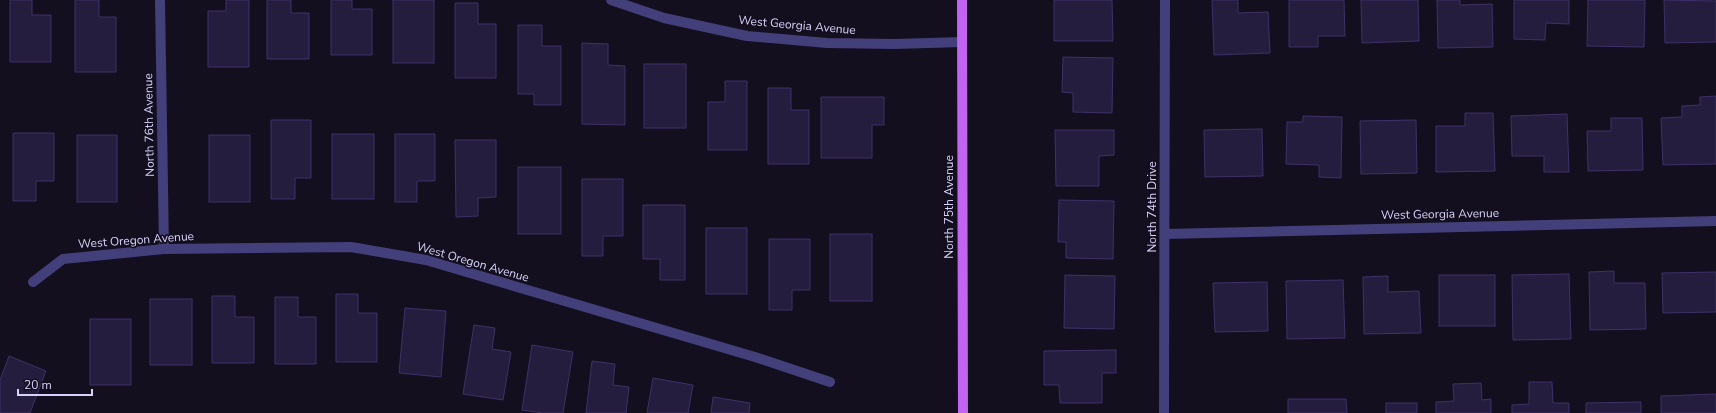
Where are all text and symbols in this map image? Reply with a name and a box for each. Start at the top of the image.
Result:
street label: West Georgia Avenue [738,12,856,38]
street label: North 76th Avenue [140,73,158,177]
street label: North 75th Avenue [941,155,957,259]
street label: North 74th Drive [1144,161,1160,253]
street label: West Georgia Avenue [1381,205,1499,223]
street label: West Oregon Avenue [78,228,194,252]
street label: West Oregon Avenue [415,238,531,286]
scale bar [18,371,92,397]
text: 20 m [24,377,52,393]

